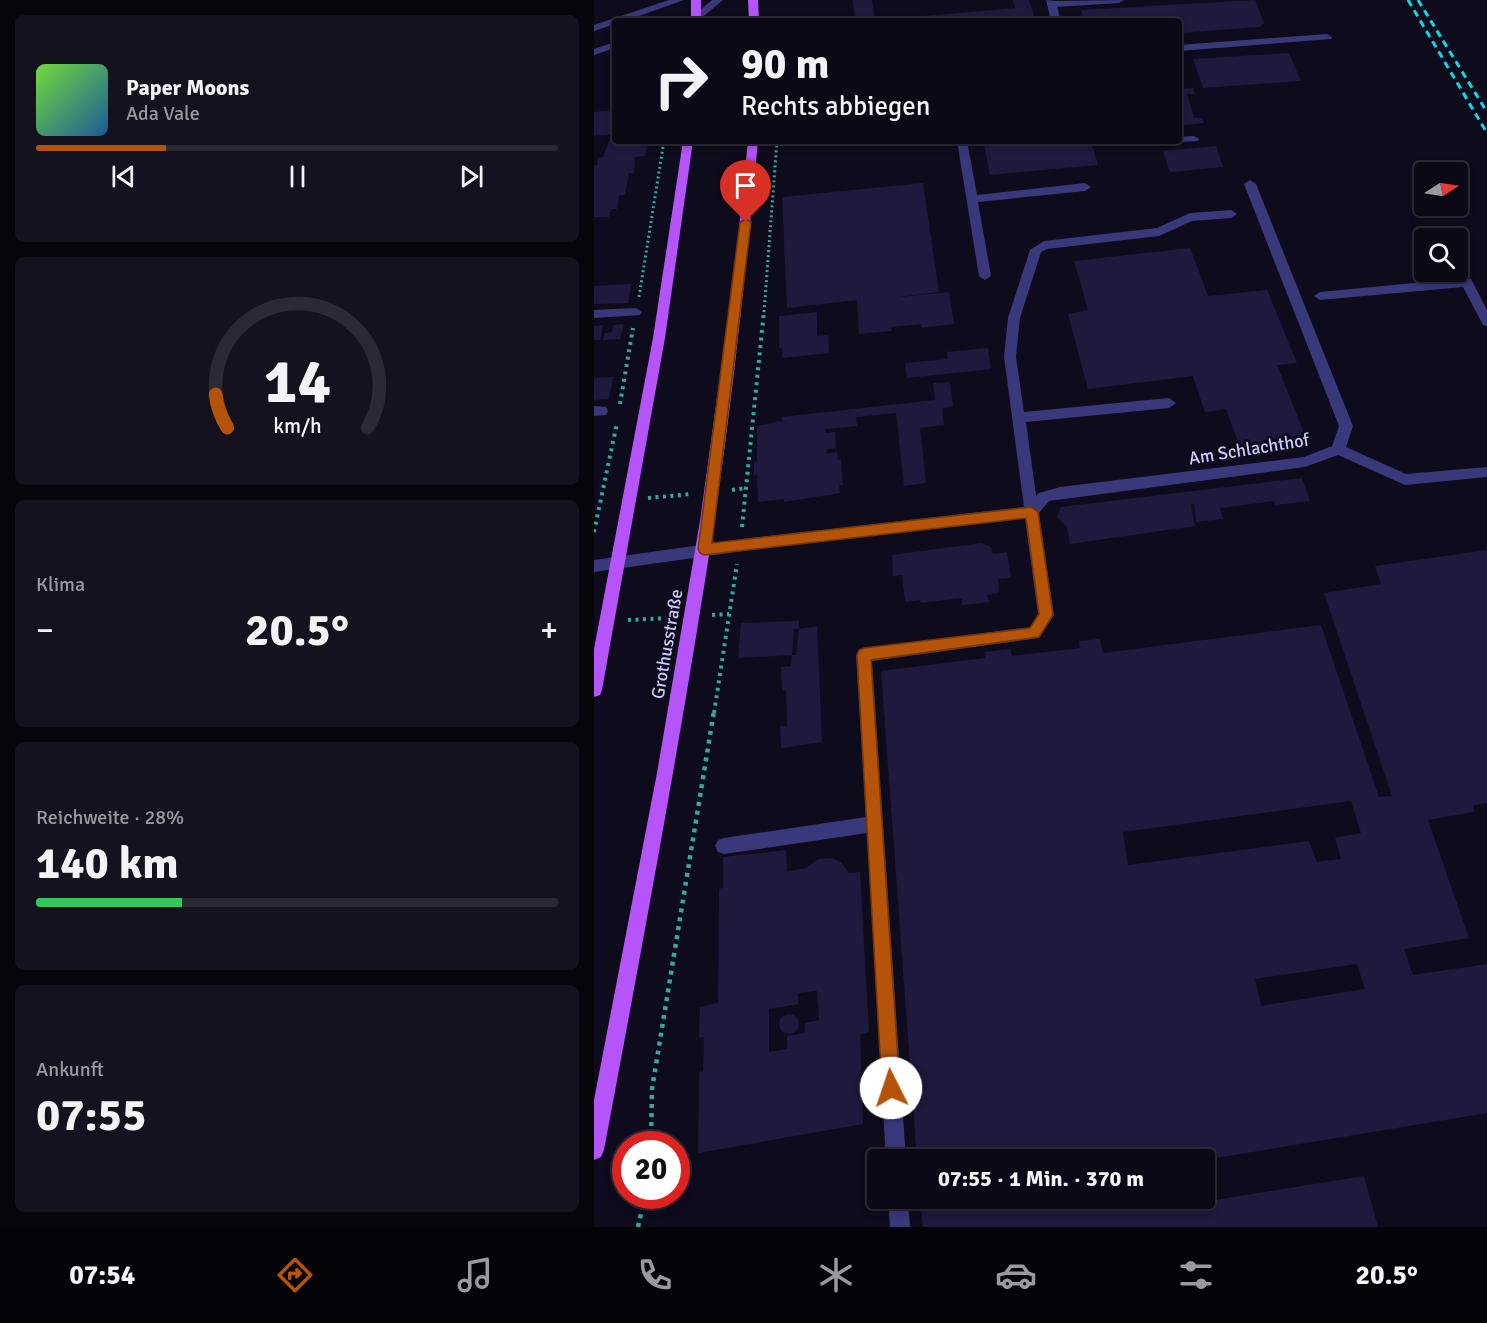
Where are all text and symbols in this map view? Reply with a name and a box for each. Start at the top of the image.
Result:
text: 90 m [741,39,830,90]
icon: right [642,42,720,120]
text: Paper Moons [126,74,249,101]
text: Rechts abbiegen [741,90,931,123]
text: Ada Vale [126,101,200,126]
icon: previous [107,160,140,193]
icon: pause [281,160,314,193]
icon: next [455,160,488,193]
pin [720,160,771,222]
north arrow [1414,162,1468,216]
map controls [1414,162,1468,282]
icon: arrive [729,169,762,202]
button: search [1414,228,1468,282]
text: 14 [263,343,331,420]
text: km/h [273,414,321,440]
street label: Am Schlachthof [1187,428,1312,469]
text: Klima [36,572,85,597]
street label: Grothusstraße [647,587,687,701]
text: 20.5° [245,603,349,658]
text: − [36,610,54,651]
text: + [540,610,558,651]
text: Reichweite · 28% [36,805,184,830]
text: 140 km [36,836,179,891]
position arrow [859,1056,923,1120]
text: Ankunft [36,1057,104,1082]
text: 07:55 [36,1088,146,1143]
speed limit sign: 20 [612,1131,690,1209]
text: 07:55 · 1 Min. · 370 m [938,1165,1144,1192]
icon: directions [274,1254,316,1296]
icon: music [454,1254,496,1296]
icon: phone [634,1254,676,1296]
icon: climate [815,1254,857,1296]
icon: car [995,1254,1037,1296]
icon: filters [1175,1254,1217,1296]
text: 07:54 [69,1259,135,1292]
text: 20.5° [1356,1259,1418,1292]

